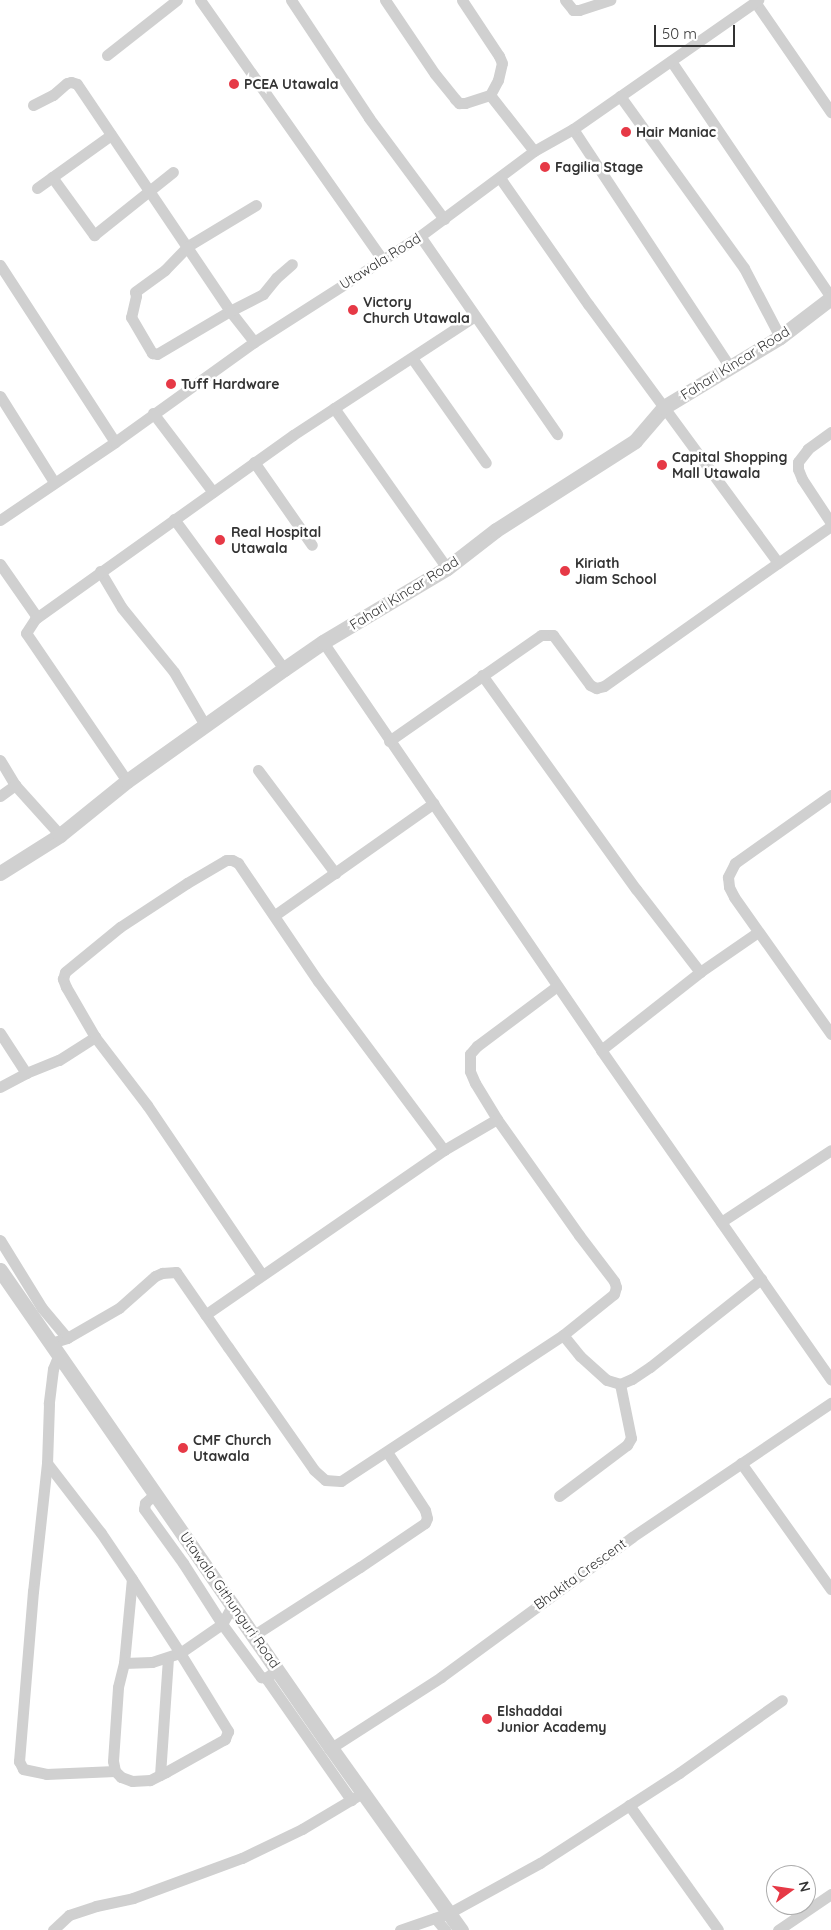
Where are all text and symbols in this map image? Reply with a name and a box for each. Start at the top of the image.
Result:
scale bar [656,15,737,47]
text: 50 m [662,24,697,43]
place label: PCEA Utawala [244,76,339,92]
marker: PCEA Utawala [228,78,240,90]
place label: Hair Maniac [636,124,716,140]
marker: Hair Maniac [620,126,632,138]
place label: Fagilia Stage [555,159,643,175]
marker: Fagilia Stage [539,161,551,173]
street label: Utawala Road [336,229,424,293]
place label: Victory Church Utawala [363,294,470,326]
marker: Victory Church Utawala [347,304,359,316]
street label: Fahari Kincar Road [678,323,792,403]
place label: Tuff Hardware [181,376,280,392]
marker: Tuff Hardware [165,378,177,390]
place label: Capital Shopping Mall Utawala [672,449,787,482]
marker: Capital Shopping Mall Utawala [656,459,668,471]
place label: Real Hospital Utawala [231,524,321,556]
marker: Real Hospital Utawala [213,533,227,547]
street label: Fahari Kincar Road [347,553,461,633]
place label: Kiriath Jiam School [575,555,657,588]
marker: Kiriath Jiam School [559,565,571,577]
place label: CMF Church Utawala [193,1432,271,1464]
marker: CMF Church Utawala [177,1442,189,1454]
street label: Utawala Githunguri Road [176,1529,284,1671]
street label: Bhakita Crescent [531,1535,629,1613]
place label: Elshaddai Junior Academy [497,1703,606,1735]
marker: Elshaddai Junior Academy [481,1713,493,1725]
north arrow [766,1865,816,1915]
text: N [795,1879,815,1894]

